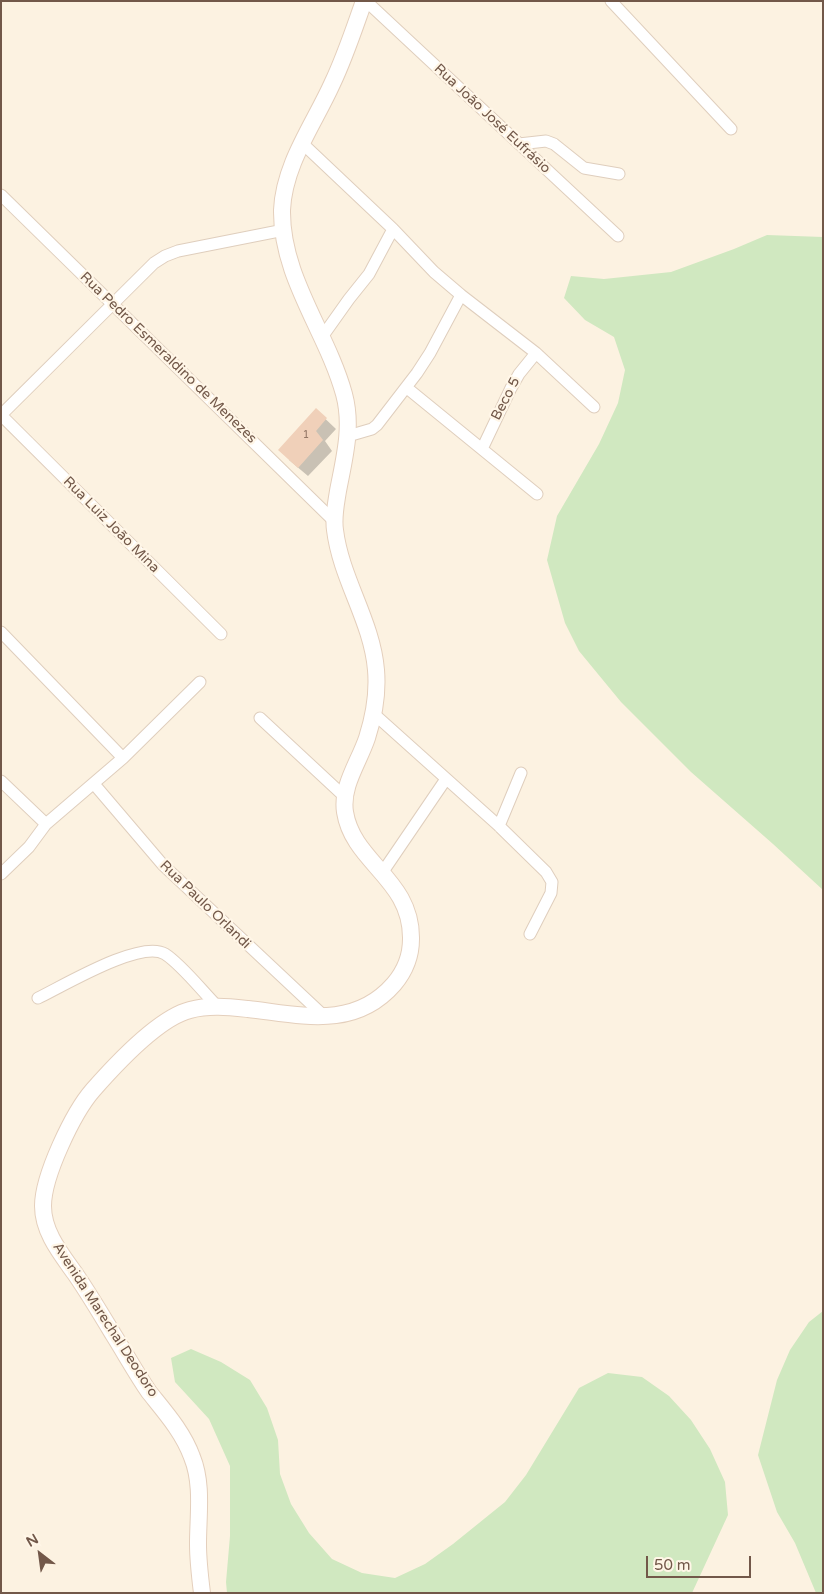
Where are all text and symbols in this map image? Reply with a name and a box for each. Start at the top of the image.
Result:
street label: Rua João José Eufrásio [430,61,554,177]
street label: Rua Pedro Esmeraldino de Menezes [76,269,260,447]
street label: Beco 5 [488,375,524,423]
house number: 1 [303,428,309,442]
street label: Rua Luiz João Mina [59,473,163,577]
street label: Rua Paulo Orlandi [156,857,254,953]
street label: Avenida Marechal Deodoro [49,1240,161,1400]
north arrow [15,1529,65,1579]
text: N [23,1530,41,1551]
scale bar [649,1546,754,1578]
text: 50 m [654,1556,691,1574]

